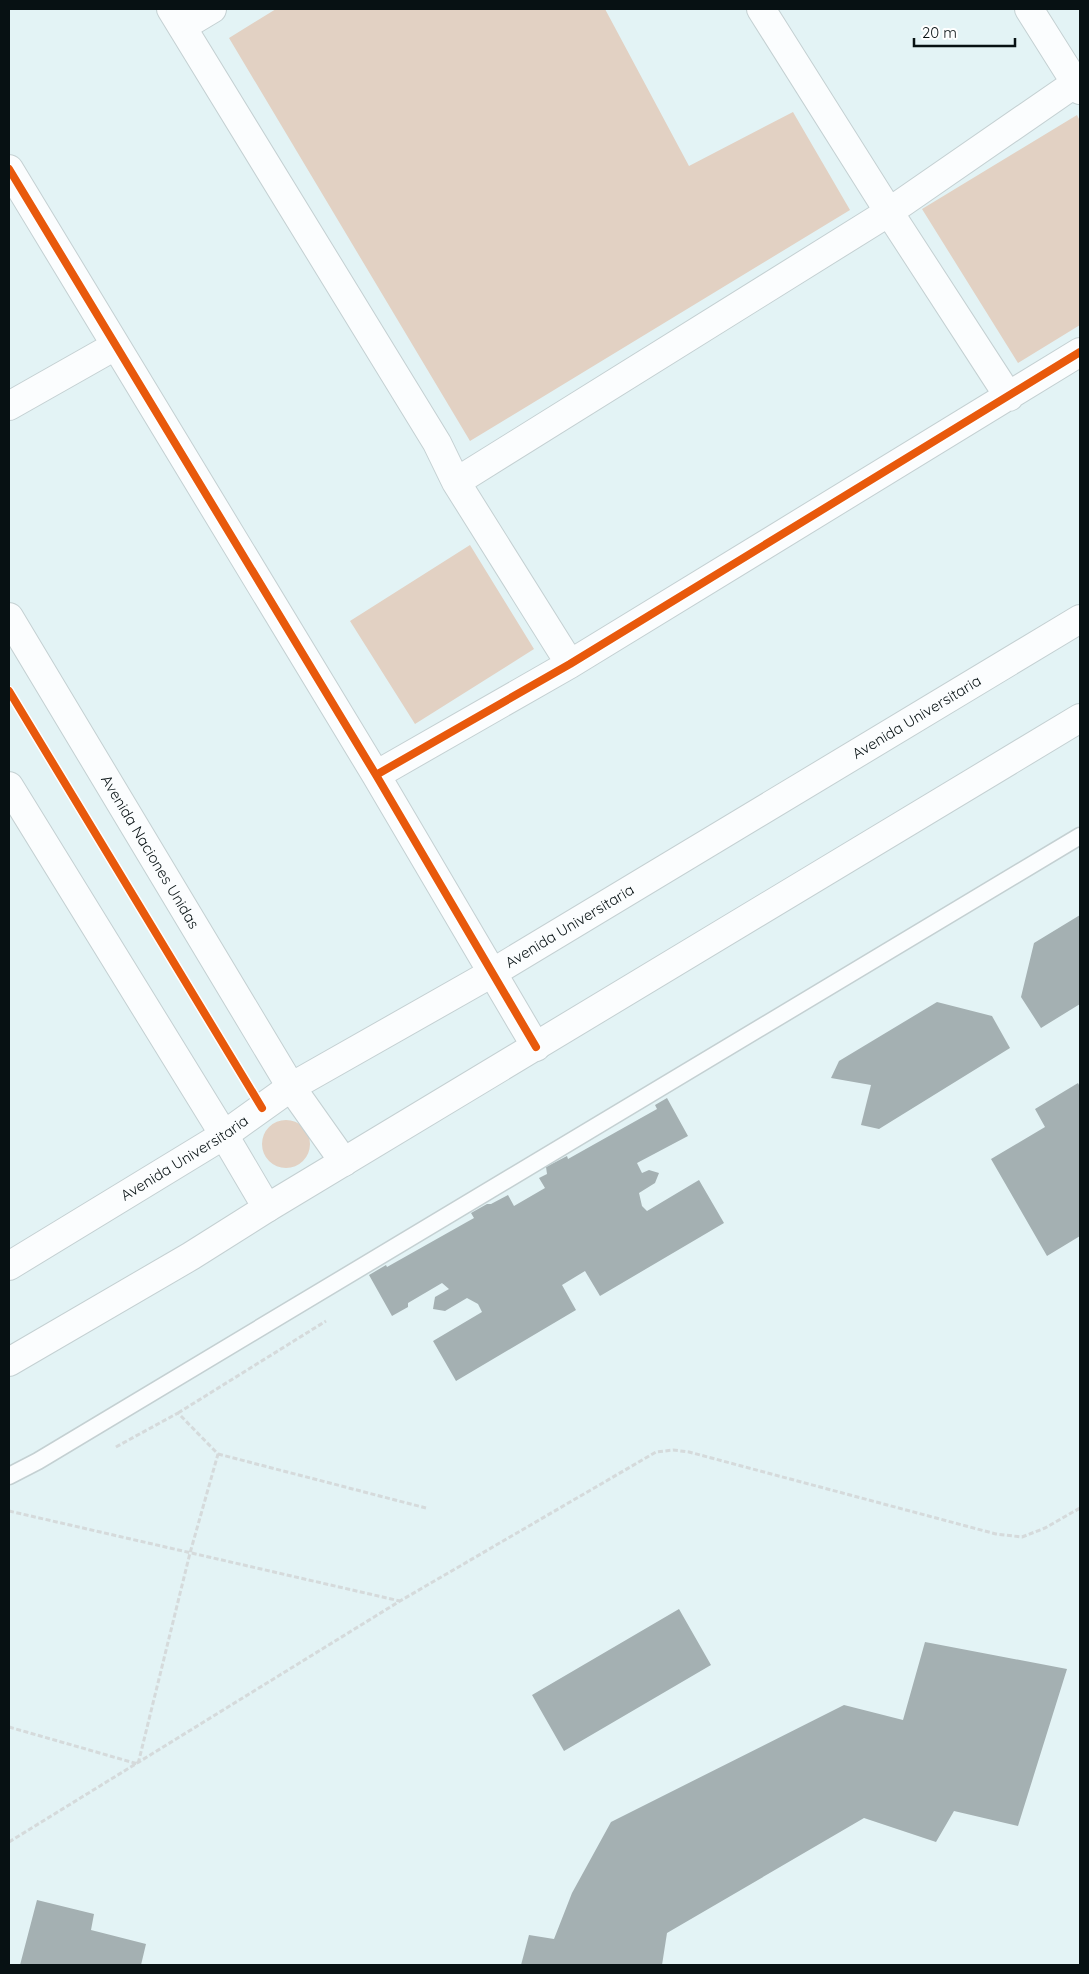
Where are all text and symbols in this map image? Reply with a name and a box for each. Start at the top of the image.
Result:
scale bar [914,15,1015,47]
text: 20 m [922,23,957,42]
street label: Avenida Universitaria [849,671,984,763]
street label: Avenida Naciones Unidas [97,771,204,932]
street label: Avenida Universitaria [502,880,637,972]
street label: Avenida Universitaria [117,1111,252,1205]

